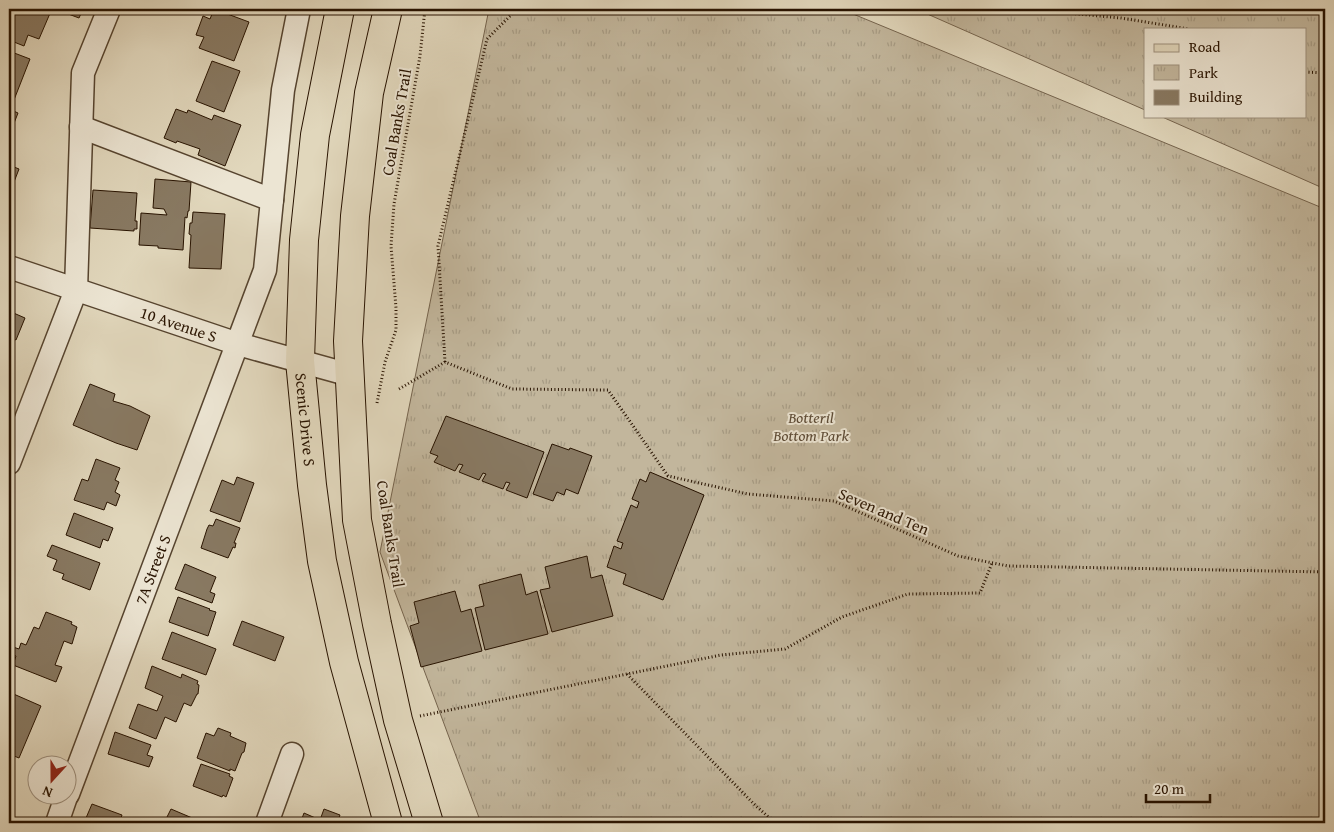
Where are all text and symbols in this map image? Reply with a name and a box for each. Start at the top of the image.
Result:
legend [1144,28,1306,118]
text: Road [1189,36,1220,57]
text: Park [1189,62,1218,83]
street label: Coal Banks Trail [375,66,417,177]
text: Building [1189,86,1243,107]
street label: 10 Avenue S [137,300,220,348]
street label: Scenic Drive S [289,372,322,468]
park label: Botteril Bottom Park [772,405,849,447]
street label: Coal Banks Trail [371,479,411,590]
street label: Seven and Ten [835,481,933,541]
street label: 7A Street S [128,531,177,608]
north arrow [28,754,78,804]
scale bar [1146,772,1210,804]
text: 20 m [1154,778,1185,799]
text: N [39,781,55,803]

